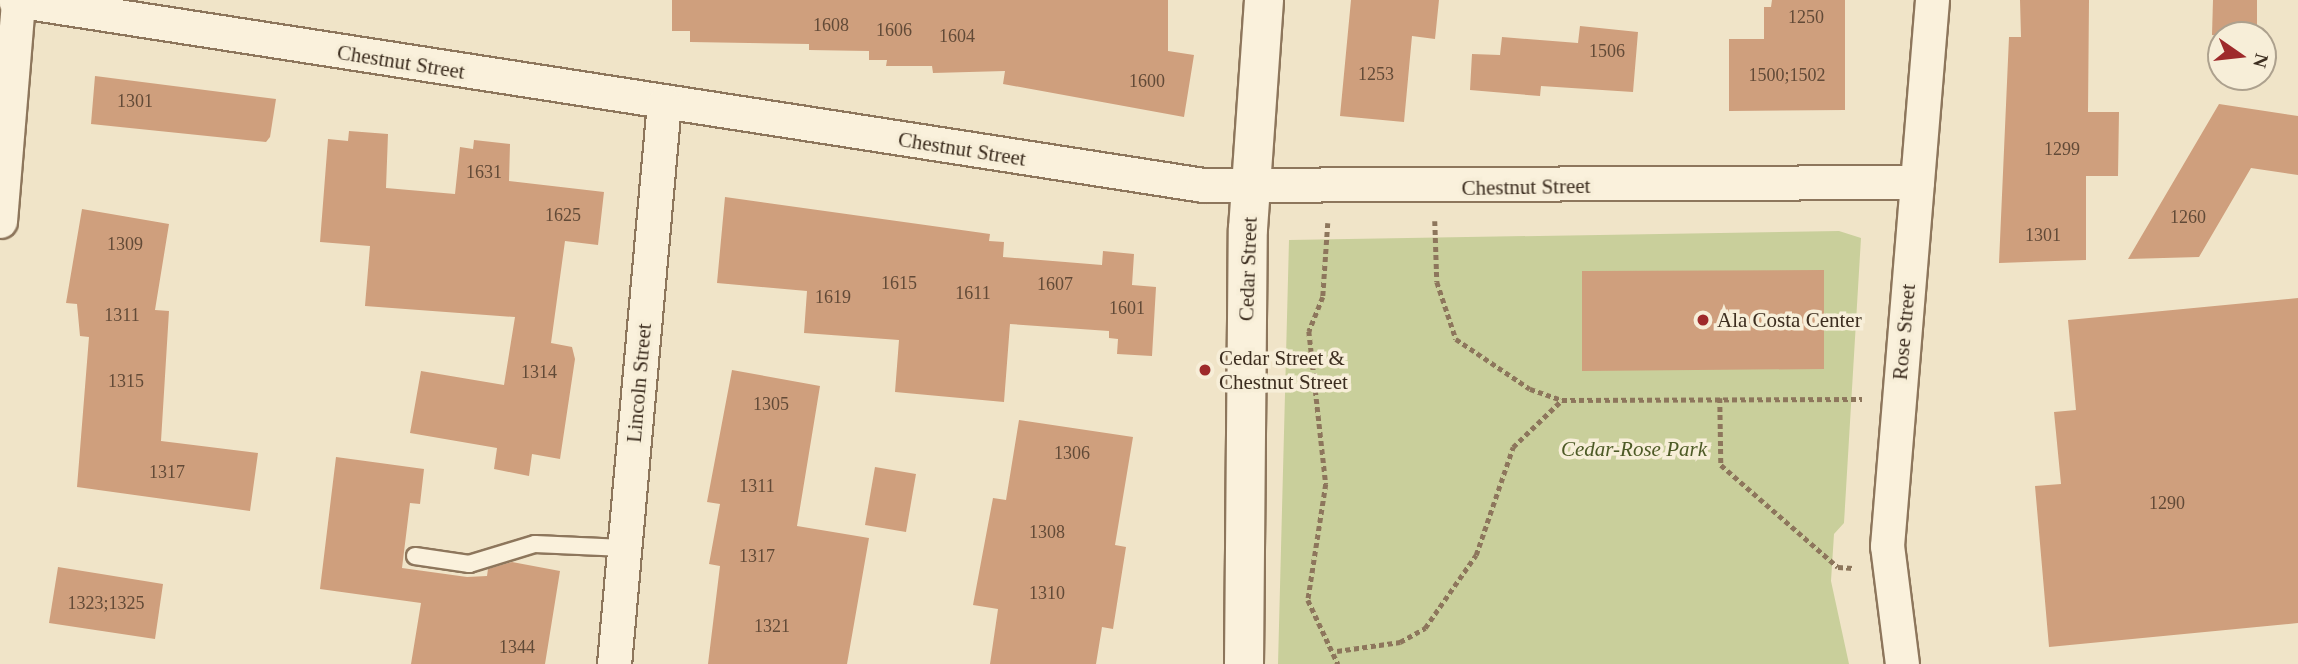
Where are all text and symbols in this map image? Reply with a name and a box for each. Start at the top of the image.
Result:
house number: 1250 [1788,6,1824,28]
house number: 1608 [813,14,849,36]
house number: 1606 [876,19,912,41]
north arrow [2207,21,2277,91]
house number: 1604 [939,25,975,47]
street label: Chestnut Street [335,39,467,85]
house number: 1506 [1589,40,1625,62]
text: N [2249,52,2273,70]
house number: 1253 [1358,63,1394,85]
house number: 1500;1502 [1748,64,1826,86]
house number: 1600 [1129,70,1165,92]
house number: 1301 [117,90,153,112]
street label: Chestnut Street [896,126,1028,172]
house number: 1299 [2044,138,2080,160]
house number: 1631 [466,161,502,183]
street label: Chestnut Street [1461,173,1591,201]
house number: 1625 [545,204,581,226]
house number: 1260 [2170,206,2206,228]
street label: Cedar Street [1234,216,1262,322]
house number: 1301 [2025,224,2061,246]
house number: 1309 [107,233,143,255]
house number: 1615 [881,272,917,294]
house number: 1607 [1037,273,1073,295]
house number: 1611 [955,282,991,304]
street label: Rose Street [1887,283,1921,381]
house number: 1619 [815,286,851,308]
house number: 1601 [1109,297,1145,319]
house number: 1311 [104,304,140,326]
place label: Ala Costa Center [1717,307,1862,333]
marker: Ala Costa Center [1695,312,1711,328]
street label: Lincoln Street [621,322,657,444]
place label: Cedar Street & Chestnut Street [1219,345,1348,395]
house number: 1314 [521,361,557,383]
marker: Cedar Street & Chestnut Street [1197,362,1213,378]
house number: 1315 [108,370,144,392]
house number: 1305 [753,393,789,415]
park label: Cedar-Rose Park [1561,436,1707,462]
house number: 1306 [1054,442,1090,464]
house number: 1317 [149,461,185,483]
house number: 1311 [739,475,775,497]
house number: 1290 [2149,492,2185,514]
house number: 1308 [1029,521,1065,543]
house number: 1317 [739,545,775,567]
house number: 1310 [1029,582,1065,604]
house number: 1323;1325 [67,592,145,614]
house number: 1321 [754,615,790,637]
house number: 1344 [499,636,535,658]

